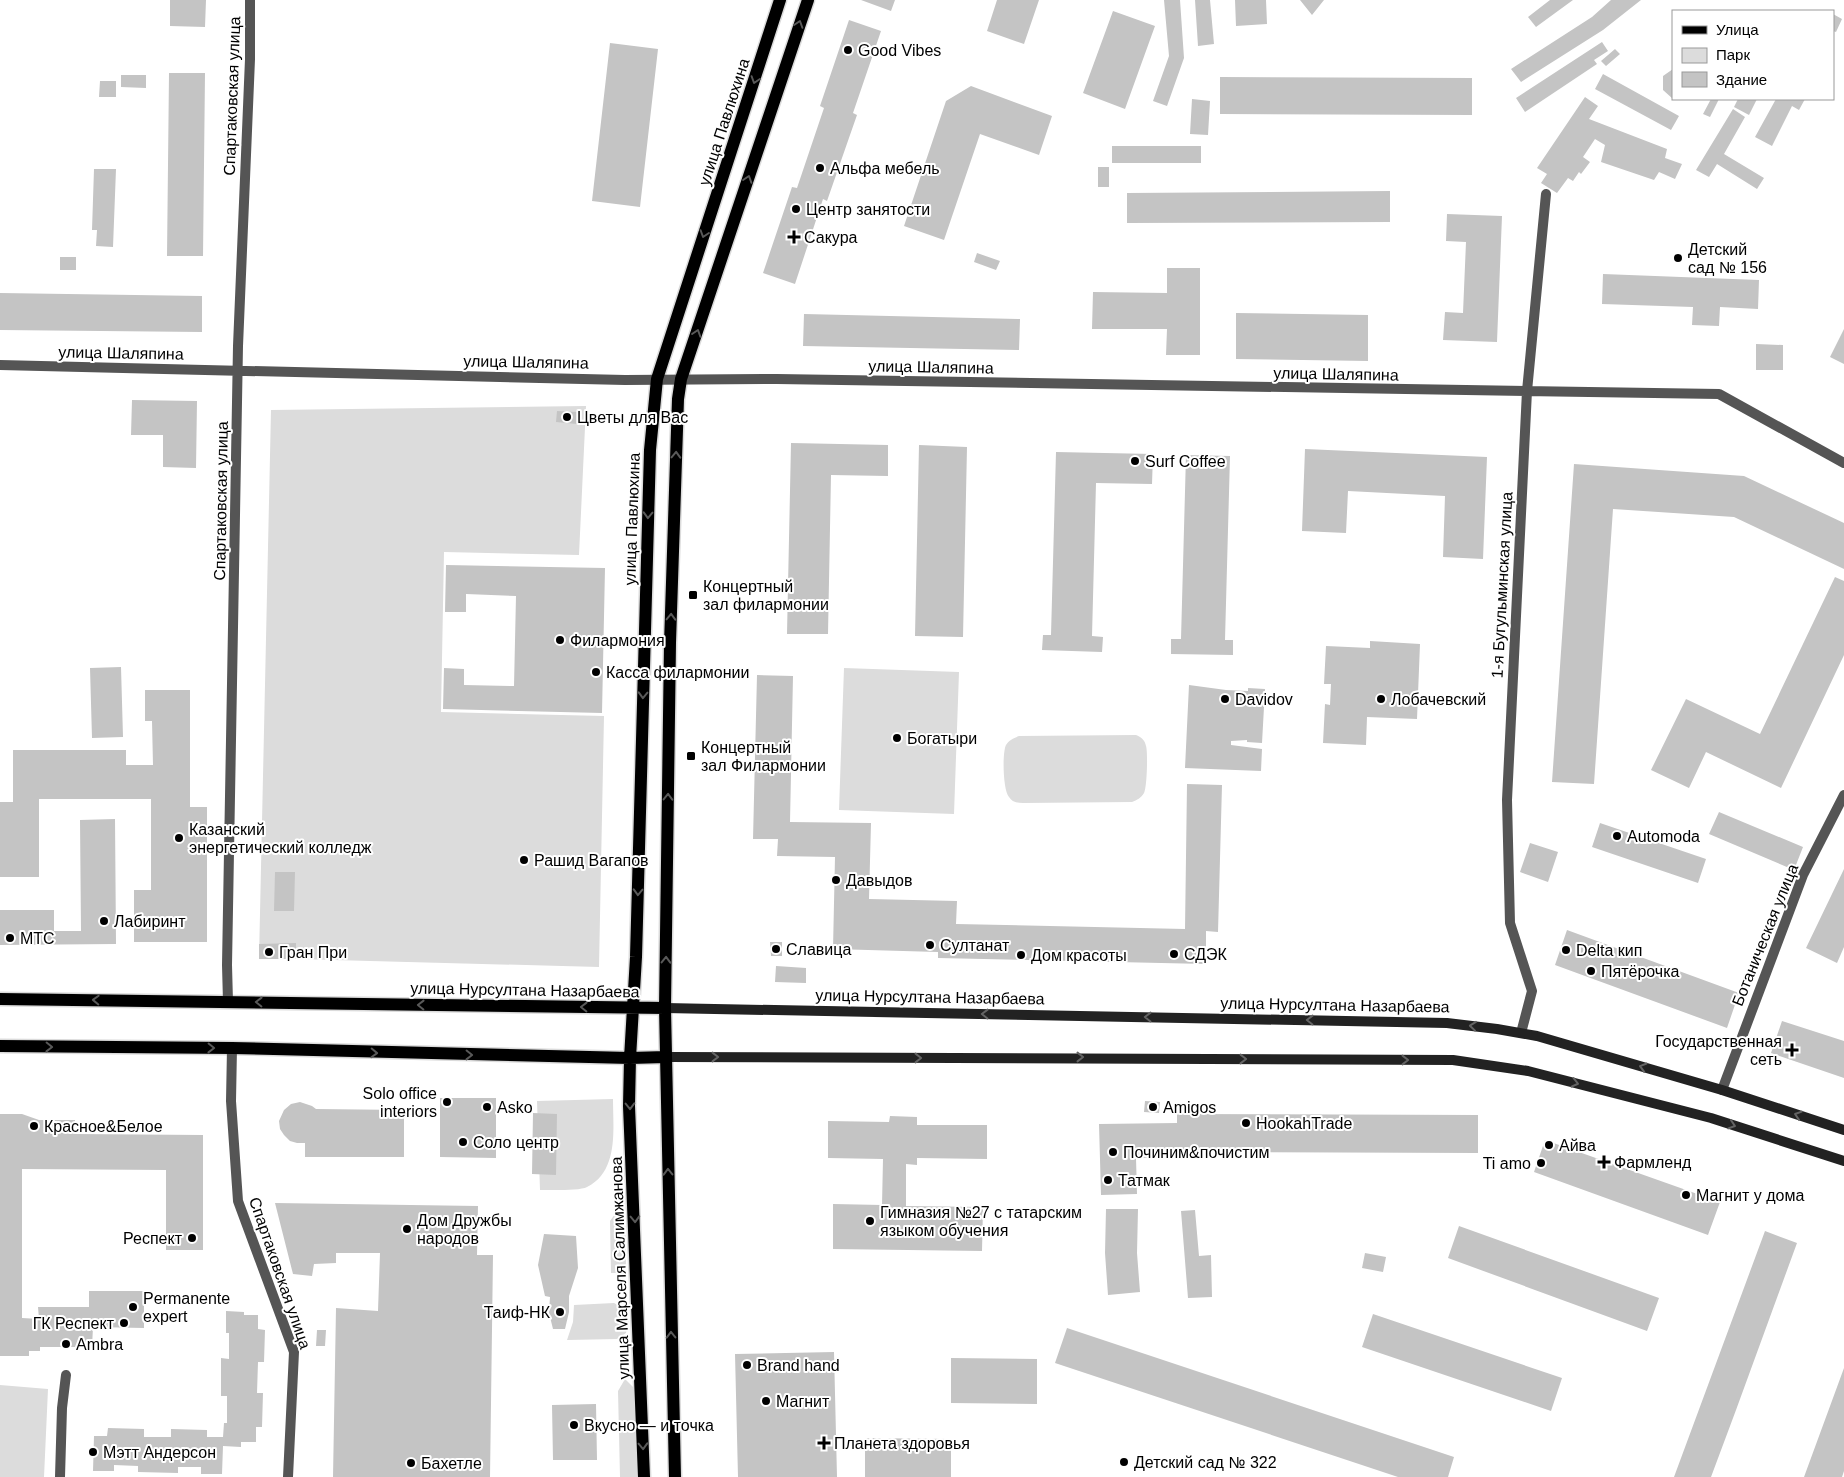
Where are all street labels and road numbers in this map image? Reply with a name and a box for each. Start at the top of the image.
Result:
street label: Спартаковская улица [221,16,243,176]
street label: улица Павлюхина [695,56,753,188]
street label: улица Шаляпина [58,343,184,363]
street label: улица Шаляпина [463,352,589,372]
street label: улица Шаляпина [868,357,994,377]
street label: улица Шаляпина [1273,364,1399,384]
street label: Спартаковская улица [211,421,231,581]
street label: улица Павлюхина [621,452,643,586]
street label: 1-я Бугульминская улица [1489,491,1515,679]
street label: Ботаническая улица [1729,862,1801,1008]
street label: улица Нурсултана Назарбаева [410,980,640,1000]
street label: улица Нурсултана Назарбаева [815,987,1045,1007]
street label: улица Нурсултана Назарбаева [1220,995,1450,1015]
street label: улица Марселя Салимжанова [608,1156,632,1380]
street label: Спартаковская улица [246,1195,314,1351]

